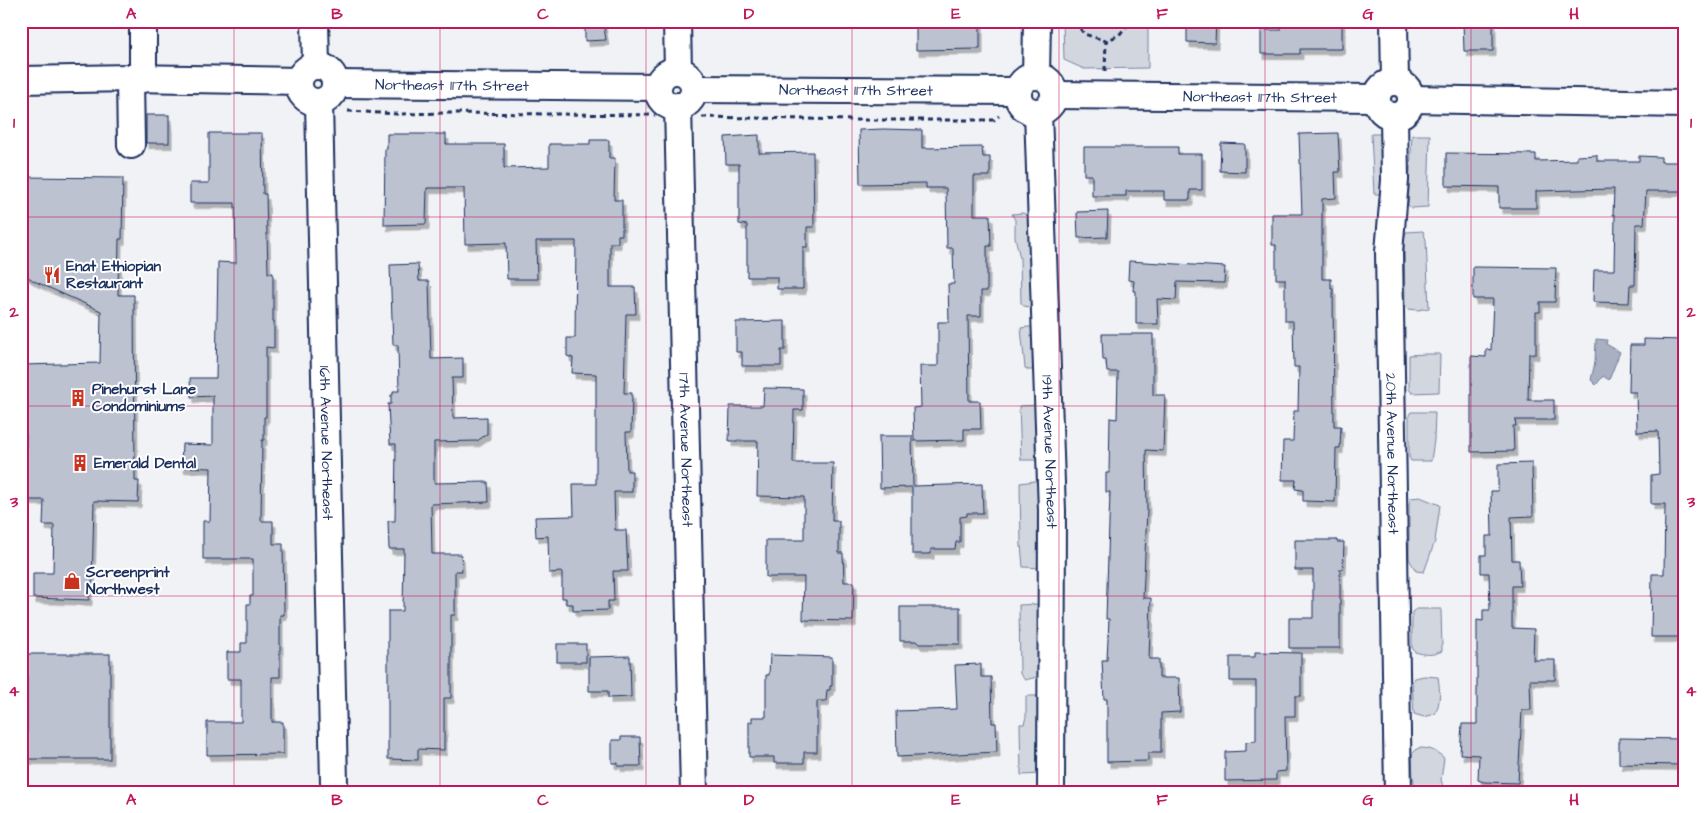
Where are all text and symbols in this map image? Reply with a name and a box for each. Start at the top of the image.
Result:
text: A [126,3,137,25]
text: B [331,3,343,25]
text: C [537,3,549,25]
text: D [744,3,755,25]
text: E [951,3,961,25]
text: F [1156,3,1168,25]
text: G [1362,3,1374,25]
text: H [1569,3,1579,25]
street label: Northeast 117th Street [375,74,529,97]
street label: Northeast 117th Street [779,80,933,101]
street label: Northeast 117th Street [1183,86,1337,109]
text: 1 [13,112,16,134]
text: 1 [1690,112,1693,134]
place label: Enat Ethiopian Restaurant [66,256,161,294]
restaurant icon: Enat Ethiopian Restaurant [42,265,62,285]
text: 2 [8,301,19,323]
text: 2 [1685,301,1696,323]
street label: 16th Avenue Northeast [314,365,338,520]
street label: 17th Avenue Northeast [673,372,698,527]
street label: 20th Avenue Northeast [1380,373,1404,535]
street label: 19th Avenue Northeast [1036,375,1062,529]
place label: Pinehurst Lane Condominiums [92,379,196,417]
building icon: Pinehurst Lane Condominiums [68,388,88,408]
building icon: Emerald Dental [70,453,90,473]
place label: Emerald Dental [94,453,197,474]
text: 3 [9,491,19,513]
text: 3 [1686,491,1696,513]
place label: Screenprint Northwest [85,562,171,600]
shop icon: Screenprint Northwest [62,571,82,591]
text: 4 [9,680,20,702]
text: 4 [1686,680,1697,702]
text: A [126,789,137,811]
text: B [331,789,343,811]
text: C [537,789,549,811]
text: D [744,789,755,811]
text: E [951,789,961,811]
text: F [1156,789,1168,811]
text: G [1362,789,1374,811]
text: H [1569,789,1579,811]

